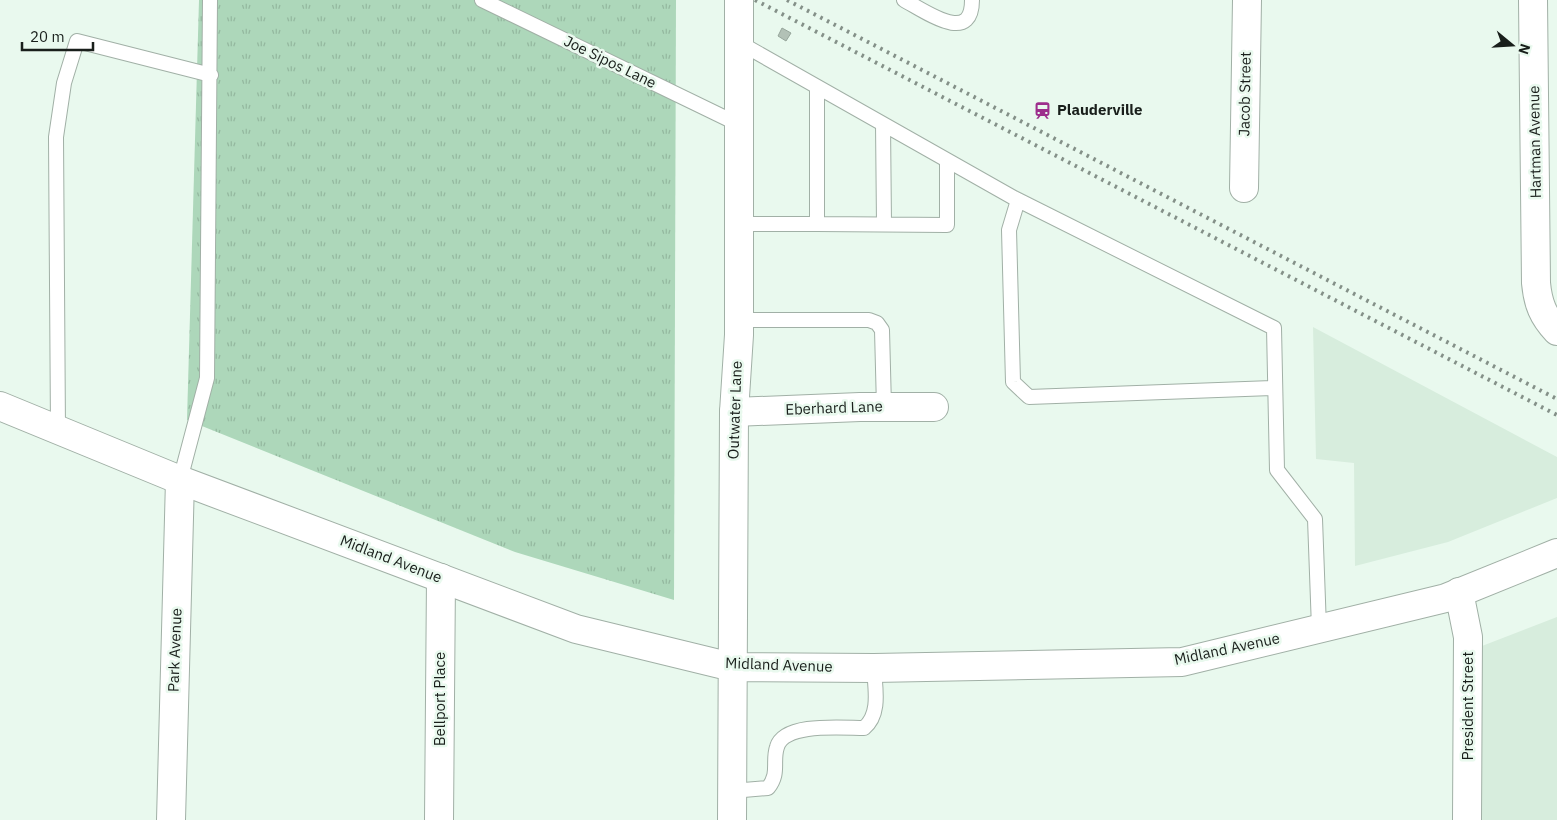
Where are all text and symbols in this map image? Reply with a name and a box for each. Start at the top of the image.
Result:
scale bar [22,20,94,52]
north arrow [1487,20,1537,70]
text: 20 m [30,27,65,46]
street label: Joe Sipos Lane [561,31,660,92]
text: N [1514,41,1534,57]
street label: Jacob Street [1234,51,1255,137]
street label: Hartman Avenue [1524,85,1545,199]
station icon: Plauderville [1033,100,1053,120]
place label: Plauderville [1057,100,1142,119]
street label: Outwater Lane [723,360,746,460]
street label: Eberhard Lane [785,396,883,419]
street label: Midland Avenue [338,530,445,587]
street label: Park Avenue [164,608,185,692]
street label: Midland Avenue [1172,628,1281,669]
street label: President Street [1458,651,1477,761]
street label: Bellport Place [430,652,449,746]
street label: Midland Avenue [725,653,833,676]

